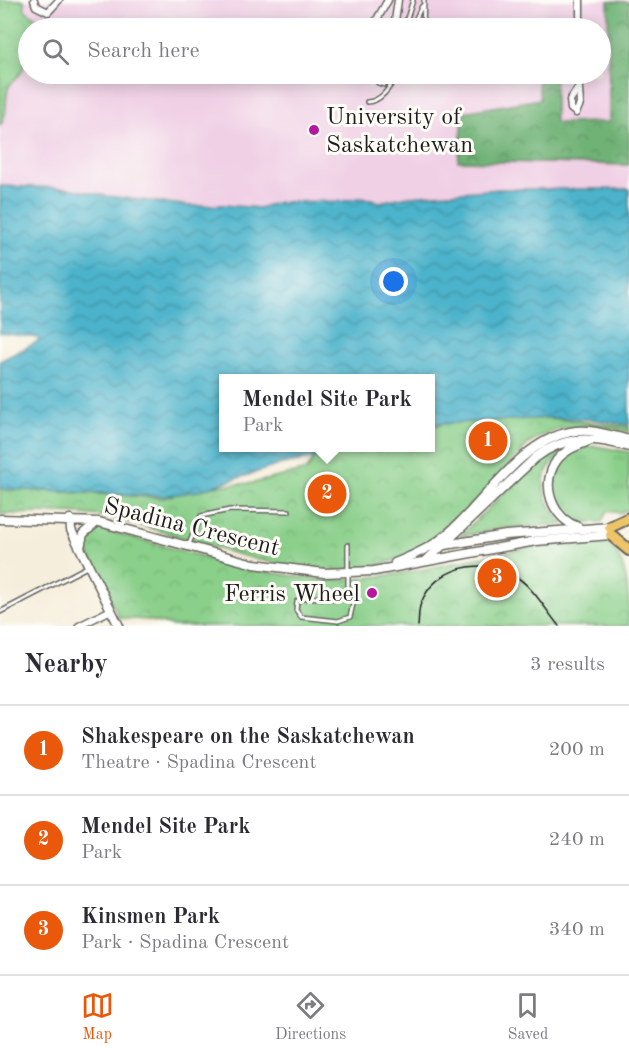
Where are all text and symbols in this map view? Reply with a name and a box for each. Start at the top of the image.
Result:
search box [18,18,611,84]
icon: search [39,35,72,68]
text: Search here [87,40,200,62]
place label: University of Saskatchewan [326,106,473,158]
marker: University of Saskatchewan [307,123,321,137]
your location [379,267,408,296]
popup [219,374,435,452]
text: Mendel Site Park [242,389,412,411]
text: Park [242,416,283,436]
pin: 1 [468,418,508,464]
pin: 2 [308,472,346,516]
street label: Spadina Crescent [101,495,282,561]
pin: 3 [478,556,516,600]
place label: Ferris Wheel [224,583,360,607]
marker: Ferris Wheel [365,586,379,600]
text: Nearby [24,652,108,678]
text: 3 results [530,655,605,675]
text: Shakespeare on the Saskatchewan [81,726,415,748]
text: 1 [38,740,49,760]
text: 200 m [549,740,605,760]
text: Theatre · Spadina Crescent [81,753,316,773]
text: Mendel Site Park [81,816,251,838]
text: 2 [38,830,49,850]
text: 240 m [549,830,605,850]
text: Park [81,843,122,863]
text: Kinsmen Park [81,906,220,928]
text: 3 [38,920,49,940]
text: 340 m [549,920,605,940]
text: Park · Spadina Crescent [81,933,289,953]
tab: Map [81,989,114,1045]
tab: Directions [275,989,346,1045]
tab: Saved [508,989,548,1045]

